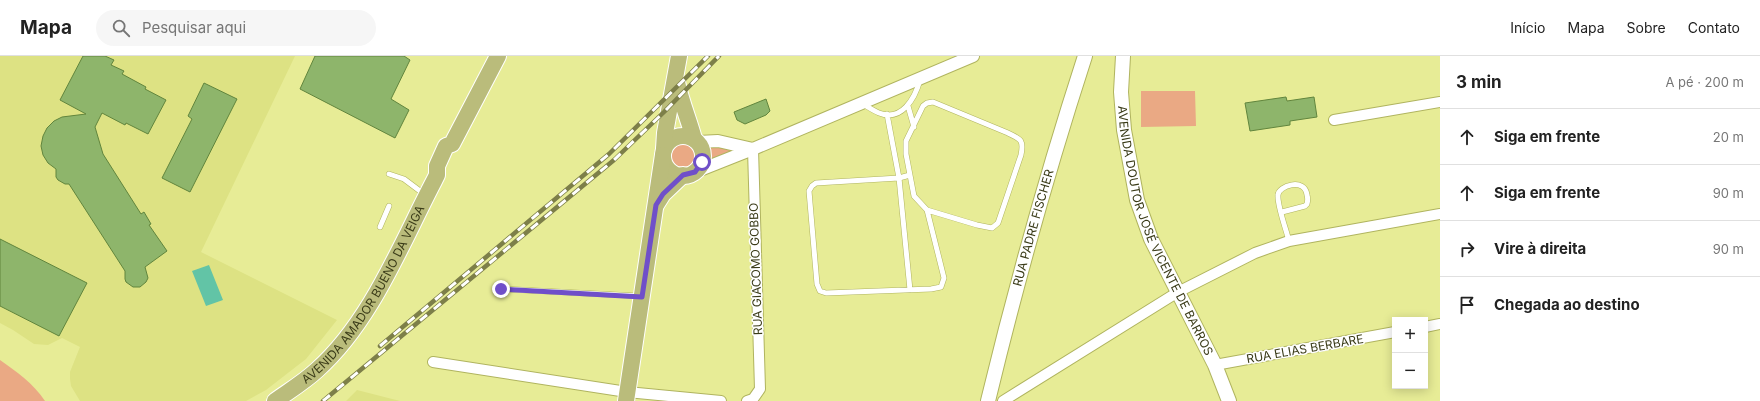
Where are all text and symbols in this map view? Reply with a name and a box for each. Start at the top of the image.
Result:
search box [96,10,376,46]
text: Mapa [20,16,72,39]
icon: search [110,17,132,39]
text: Pesquisar aqui [142,18,246,37]
text: Início [1510,19,1546,36]
text: Mapa [1568,19,1605,36]
text: Sobre [1627,19,1666,36]
text: Contato [1688,19,1740,36]
text: 3 min [1456,72,1502,92]
text: A pé · 200 m [1665,74,1744,90]
street label: AVENIDA DOUTOR JOSÉ VICENTE DE BARROS [1115,105,1217,358]
icon: ahead [1456,126,1478,148]
text: Siga em frente [1494,127,1600,146]
text: 20 m [1713,129,1744,145]
route start [693,153,711,171]
street label: RUA PADRE FISCHER [1009,167,1057,288]
icon: ahead [1456,182,1478,204]
text: Siga em frente [1494,183,1600,202]
text: 90 m [1713,185,1744,201]
street label: AVENIDA AMADOR BUENO DA VEIGA [299,203,427,387]
street label: RUA GIACOMO GOBBO [746,203,765,335]
icon: right [1456,238,1478,260]
text: Vire à direita [1494,239,1586,258]
text: 90 m [1713,241,1744,257]
route end [492,280,510,298]
icon: arrive [1456,294,1478,316]
text: Chegada ao destino [1494,295,1640,314]
map controls [1392,317,1428,389]
button: + [1392,317,1428,353]
street label: RUA ELIAS BERBARE [1245,331,1365,366]
button: − [1392,353,1428,389]

